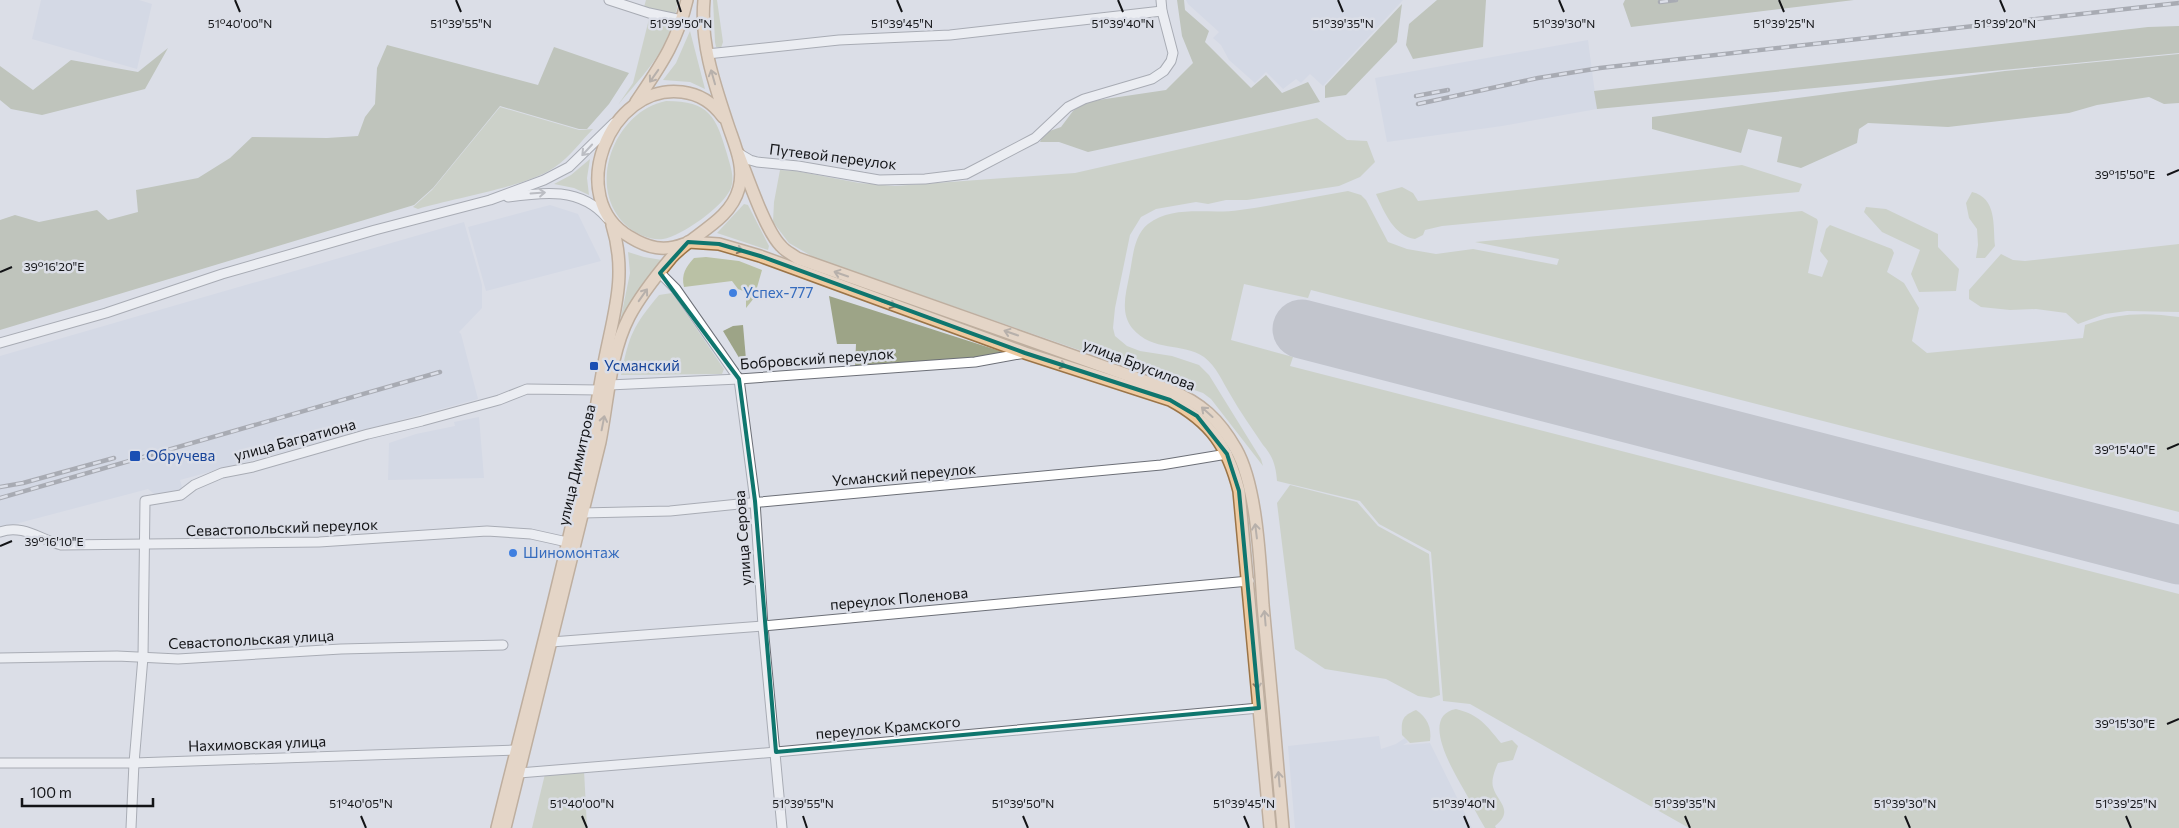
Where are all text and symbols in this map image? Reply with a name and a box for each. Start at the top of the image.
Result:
text: 51°40'00"N [208,16,272,30]
text: 51°39'55"N [430,16,492,30]
text: 51°39'50"N [650,16,712,30]
text: 51°39'45"N [871,16,933,30]
text: 51°39'40"N [1092,16,1154,30]
text: 51°39'35"N [1312,16,1374,30]
text: 51°39'30"N [1533,16,1595,30]
text: 51°39'25"N [1753,16,1815,30]
text: 51°39'20"N [1974,16,2036,30]
one-way arrow [649,69,659,83]
one-way arrow [708,70,718,86]
street label: Путевой переулок [768,139,898,173]
one-way arrow [581,144,593,157]
text: 39°15'50"E [2095,167,2155,181]
one-way arrow [530,189,546,198]
one-way arrow [728,244,744,254]
text: 39°16'20"E [24,259,84,273]
one-way arrow [833,268,849,278]
place label: Успех-777 [743,283,813,301]
marker: Успех-777 [727,287,739,299]
one-way arrow [638,289,648,303]
one-way arrow [881,300,897,309]
one-way arrow [1003,328,1019,337]
street label: улица Брусилова [1081,334,1198,394]
street label: Бобровский переулок [739,344,895,372]
place label: Усманский [604,356,680,374]
marker: Усманский [588,360,600,372]
one-way arrow [1050,360,1066,370]
street label: улица Димитрова [553,402,599,527]
one-way arrow [1201,406,1213,418]
street label: улица Багратиона [232,414,358,464]
one-way arrow [599,416,609,432]
text: 39°15'40"E [2095,442,2155,456]
place label: Обручева [146,446,215,464]
marker: Обручева [128,449,142,463]
street label: Усманский переулок [831,459,977,489]
street label: улица Серова [730,490,754,586]
street label: Севастопольский переулок [186,515,378,539]
one-way arrow [1251,523,1261,539]
text: 39°16'10"E [24,534,84,548]
place label: Шиномонтаж [523,543,620,561]
marker: Шиномонтаж [507,547,519,559]
street label: переулок Поленова [829,583,969,613]
one-way arrow [1260,610,1269,626]
street label: Севастопольская улица [168,626,334,652]
one-way arrow [1252,674,1262,690]
street label: переулок Крамского [815,712,961,742]
text: 39°15'30"E [2095,716,2155,730]
street label: Нахимовская улица [188,732,326,754]
one-way arrow [1274,772,1283,788]
scale bar [22,776,154,808]
text: 100 m [30,783,72,801]
text: 51°40'05"N [329,796,393,810]
text: 51°40'00"N [550,796,614,810]
text: 51°39'55"N [772,796,834,810]
text: 51°39'50"N [992,796,1054,810]
text: 51°39'45"N [1213,796,1275,810]
text: 51°39'40"N [1433,796,1495,810]
text: 51°39'35"N [1654,796,1716,810]
text: 51°39'30"N [1874,796,1936,810]
text: 51°39'25"N [2095,796,2157,810]

